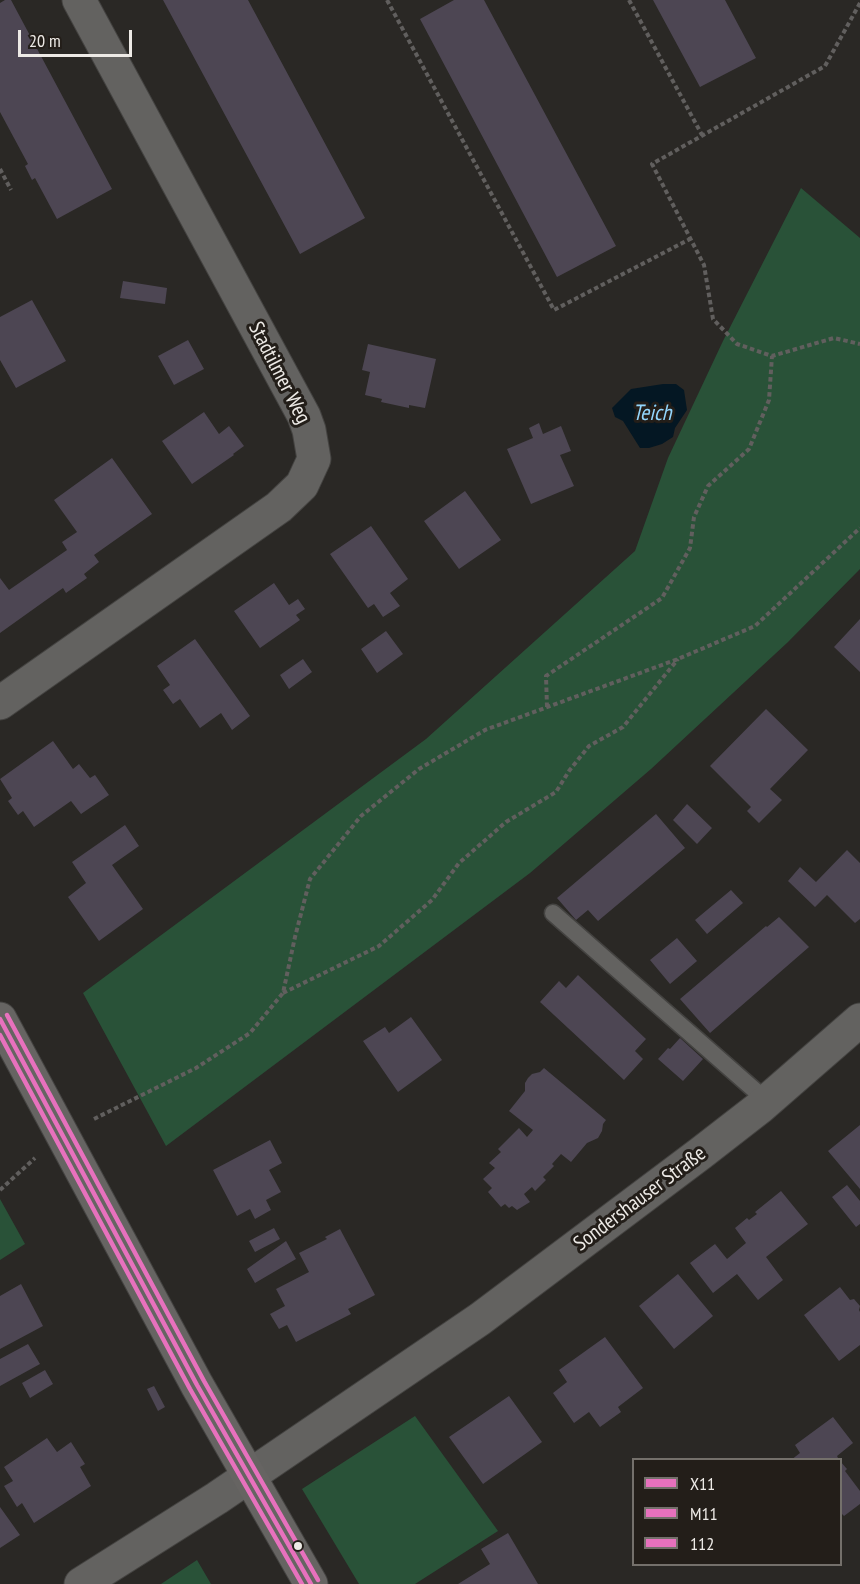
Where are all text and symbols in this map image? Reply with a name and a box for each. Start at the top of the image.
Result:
scale bar [21,18,135,56]
text: 20 m [29,29,61,52]
street label: Stadtilmer Weg [243,318,315,428]
water label: Teich [633,401,671,427]
street label: Sondershauser Straße [569,1141,711,1257]
legend [632,1458,842,1566]
text: X11 [690,1472,715,1495]
text: M11 [690,1502,718,1525]
text: 112 [690,1532,714,1555]
unlabelled marker [292,1540,304,1552]

